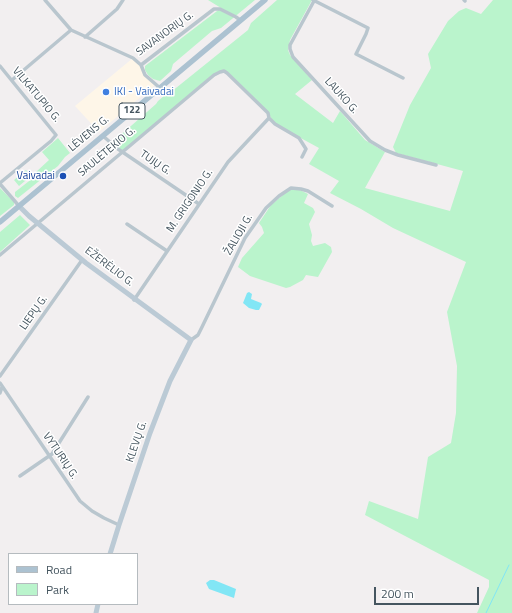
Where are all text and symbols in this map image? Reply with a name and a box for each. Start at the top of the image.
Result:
street label: SAVANORIŲ G. [134,9,196,59]
street label: VILKATUPIO G. [9,65,63,125]
street label: LAUKO G. [321,75,361,117]
place label: IKI - Vaivadai [114,85,174,99]
marker: IKI - Vaivadai [101,87,111,97]
road number: 122 [119,103,145,119]
street label: LĖVENS G. [66,113,112,155]
street label: SAULĖTEKIO G. [76,124,138,180]
street label: TUJŲ G. [137,148,173,178]
street label: M. GRIGONIO G. [164,167,216,235]
place label: Vaivadai [17,169,55,183]
marker: Vaivadai [58,171,68,181]
street label: ŽALIOJI G. [222,212,256,258]
street label: EŽERĖLIO G. [82,244,136,290]
street label: LIEPŲ G. [17,293,51,333]
street label: KLEVŲ G. [124,420,150,464]
street label: VYTURIŲ G. [40,430,80,482]
legend [8,553,138,605]
text: Road [46,560,72,579]
scale bar [376,579,481,605]
text: Park [46,580,69,599]
text: 200 m [381,584,414,603]

